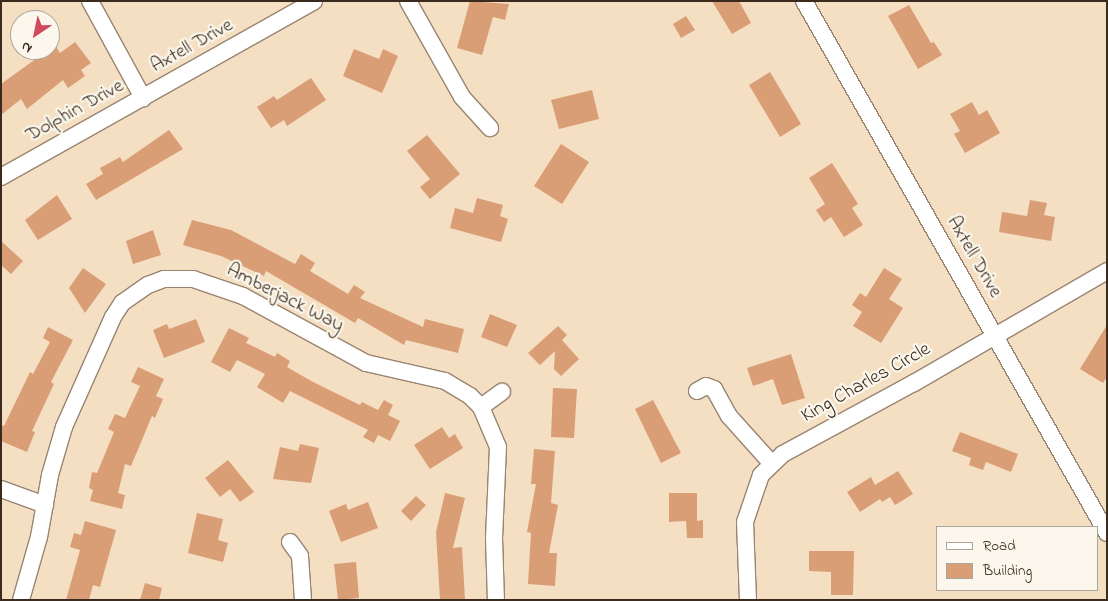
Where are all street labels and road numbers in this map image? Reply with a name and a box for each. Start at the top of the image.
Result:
street label: Axtell Drive [147,14,237,78]
street label: Dolphin Drive [22,74,128,148]
street label: Axtell Drive [941,212,1007,302]
street label: Amberjack Way [222,258,348,338]
street label: King Charles Circle [797,338,935,428]

